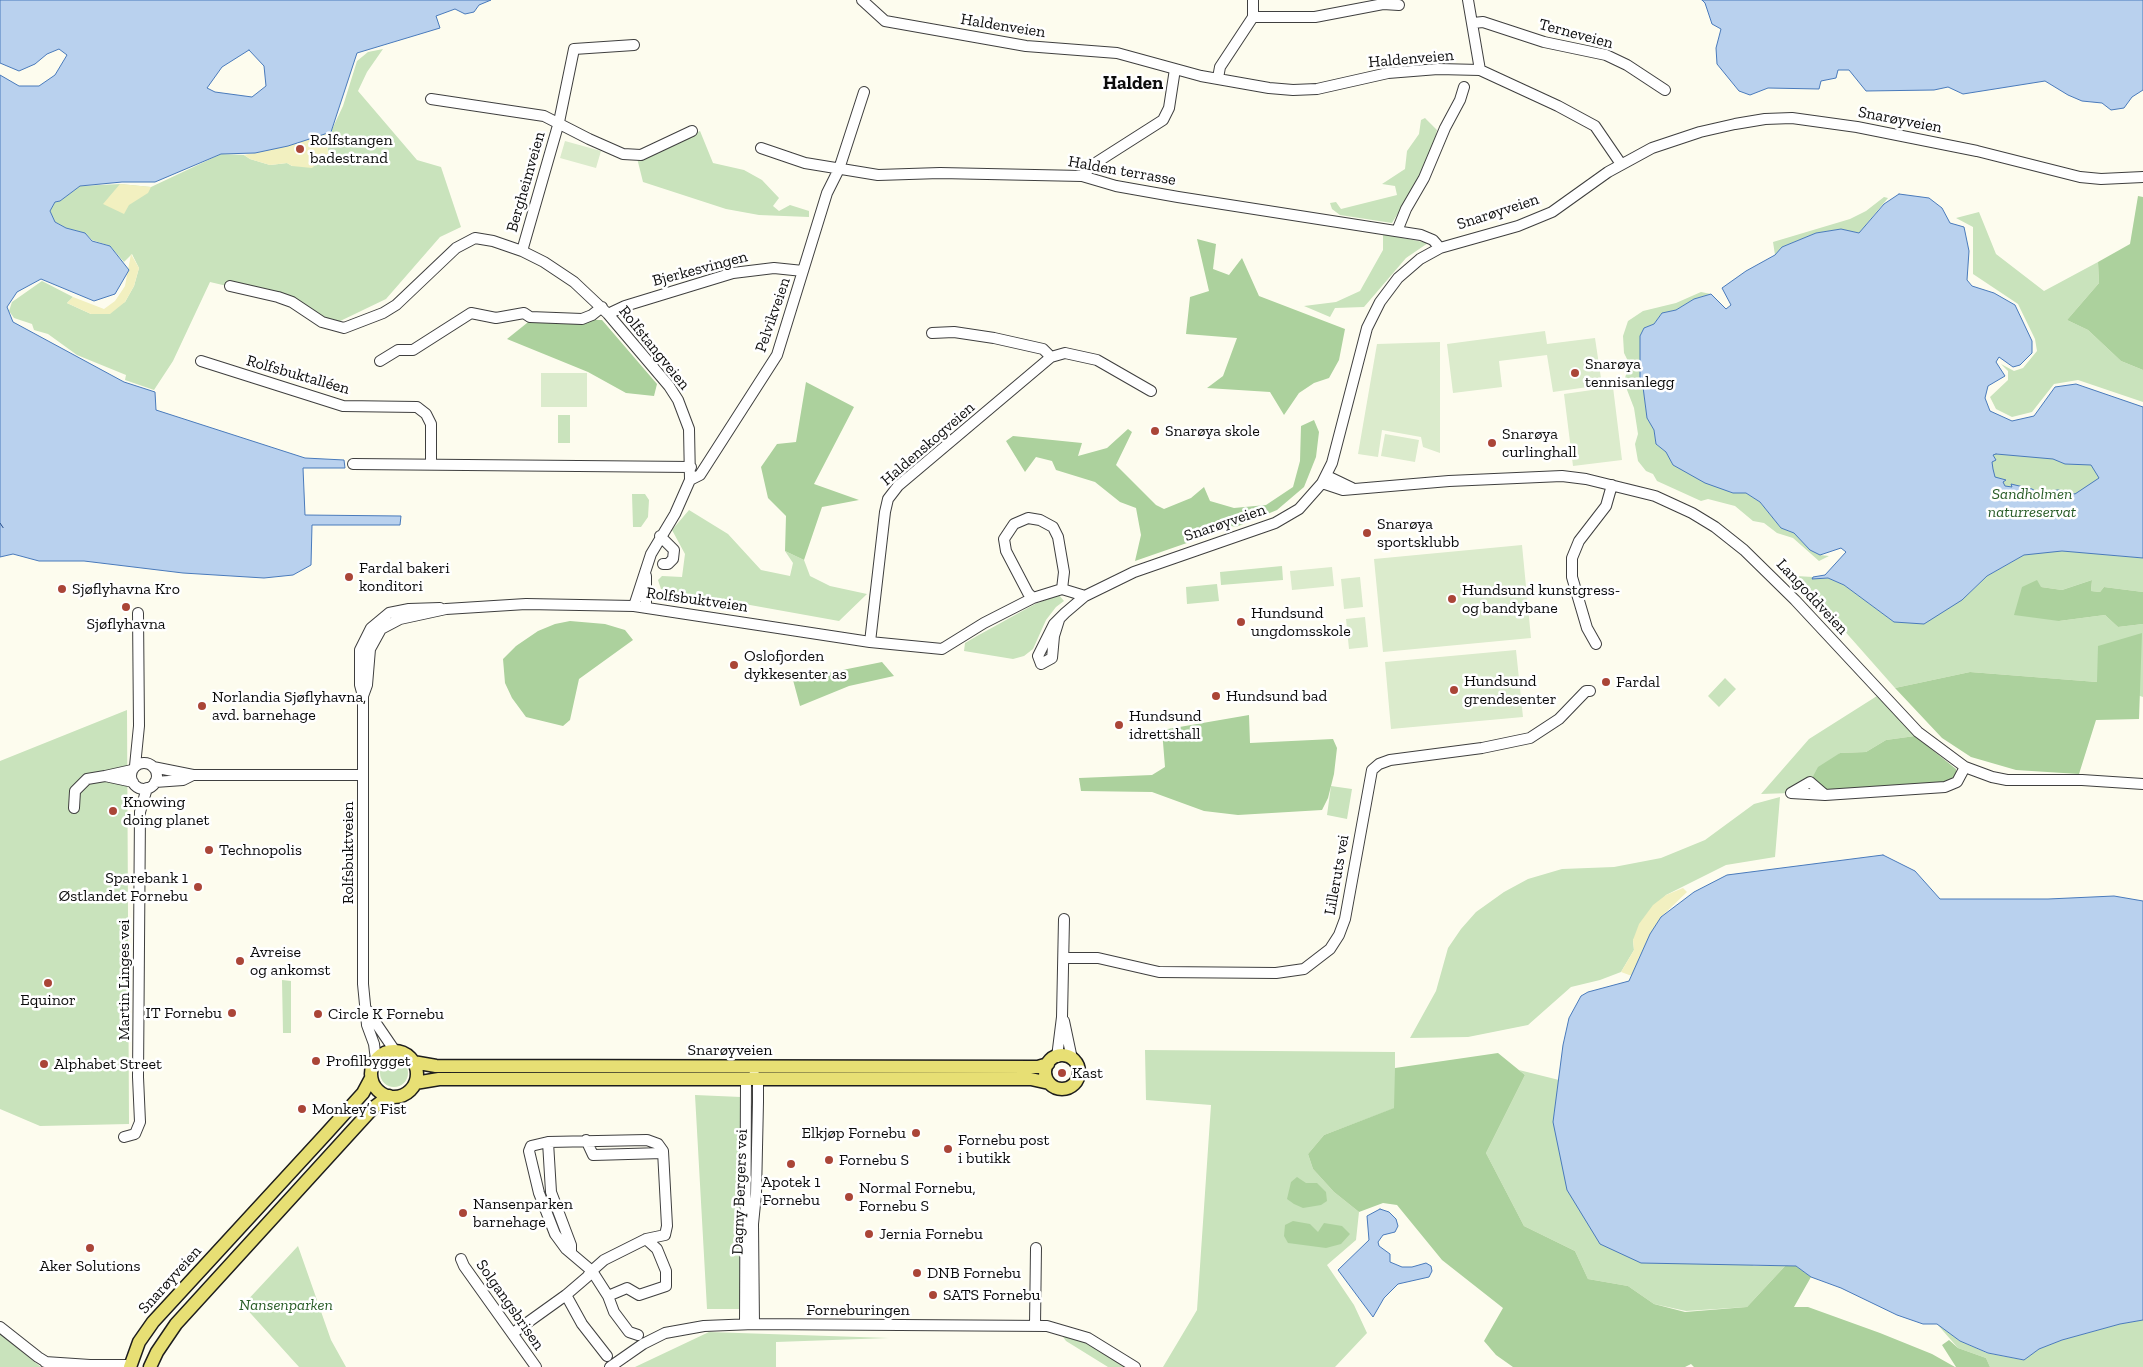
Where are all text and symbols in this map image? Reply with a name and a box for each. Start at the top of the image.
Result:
street label: Haldenveien [959,10,1047,42]
street label: Terneveien [1537,15,1615,53]
street label: Haldenveien [1368,46,1454,72]
district label: Halden [1103,73,1163,95]
street label: Snarøyveien [1857,102,1943,138]
place label: Rolfstangen badestrand [310,130,393,168]
street label: Bergheimveien [502,130,550,234]
marker: Rolfstangen badestrand [294,143,306,155]
street label: Halden terrasse [1067,152,1177,190]
street label: Snarøyveien [1455,190,1541,234]
street label: Bjerkesvingen [650,247,750,291]
street label: Pelvikveien [751,275,795,355]
street label: Rolfstangveien [614,302,694,394]
street label: Rolfsbuktalléen [244,351,352,399]
place label: Snarøya tennisanlegg [1585,354,1674,392]
marker: Snarøya tennisanlegg [1569,367,1581,379]
street label: Haldenskogveien [877,398,979,490]
place label: Snarøya skole [1165,421,1260,441]
place label: Snarøya curlinghall [1502,424,1577,462]
marker: Snarøya skole [1149,425,1161,437]
marker: Snarøya curlinghall [1486,437,1498,449]
park label: Sandholmen naturreservat [1988,484,2076,522]
street label: Snarøyveien [1182,500,1268,546]
place label: Snarøya sportsklubb [1377,514,1459,552]
marker: Snarøya sportsklubb [1361,527,1373,539]
street label: Langoddveien [1772,555,1852,639]
place label: Fardal bakeri konditori [359,558,450,596]
marker: Fardal bakeri konditori [343,571,355,583]
place label: Sjøflyhavna Kro [72,579,180,599]
place label: Hundsund kunstgress- og bandybane [1462,580,1620,618]
marker: Sjøflyhavna Kro [56,583,68,595]
street label: Rolfsbuktveien [645,583,749,617]
marker: Hundsund kunstgress- og bandybane [1446,593,1458,605]
marker: Sjøflyhavna [120,601,132,613]
place label: Hundsund ungdomsskole [1251,603,1351,641]
place label: Sjøflyhavna [86,614,166,634]
marker: Hundsund ungdomsskole [1235,616,1247,628]
place label: Oslofjorden dykkesenter as [744,646,847,684]
marker: Oslofjorden dykkesenter as [728,659,740,671]
place label: Hundsund grendesenter [1464,671,1556,709]
place label: Fardal [1616,672,1660,692]
marker: Fardal [1600,676,1612,688]
marker: Hundsund grendesenter [1448,684,1460,696]
place label: Hundsund bad [1226,686,1327,706]
place label: Norlandia Sjøflyhavna, avd. barnehage [212,687,366,725]
marker: Hundsund bad [1210,690,1222,702]
marker: Norlandia Sjøflyhavna, avd. barnehage [196,700,208,712]
place label: Hundsund idrettshall [1129,706,1202,744]
marker: Hundsund idrettshall [1113,719,1125,731]
place label: Knowing doing planet [123,792,209,830]
street label: Rolfsbuktveien [338,802,358,904]
marker: Knowing doing planet [107,805,119,817]
street label: Lilleruts vei [1320,833,1354,917]
place label: Technopolis [219,840,302,860]
marker: Technopolis [203,844,215,856]
place label: Sparebank 1 Østlandet Fornebu [59,868,188,906]
marker: Sparebank 1 Østlandet Fornebu [192,881,204,893]
street label: Martin Linges vei [114,920,134,1040]
place label: Avreise og ankomst [250,942,331,980]
marker: Avreise og ankomst [234,955,246,967]
marker: Equinor [42,977,54,989]
place label: Equinor [20,990,76,1010]
place label: IT Fornebu [146,1003,222,1023]
place label: Circle K Fornebu [328,1004,444,1024]
marker: IT Fornebu [226,1007,238,1019]
marker: Circle K Fornebu [312,1008,324,1020]
street label: Snarøyveien [688,1040,772,1060]
place label: Profilbygget [326,1051,411,1071]
place label: Alphabet Street [54,1054,162,1074]
marker: Profilbygget [310,1055,322,1067]
marker: Alphabet Street [38,1058,50,1070]
place label: Kast [1072,1063,1103,1083]
marker: Kast [1056,1067,1068,1079]
place label: Monkey’s Fist [312,1099,406,1119]
marker: Monkey’s Fist [296,1103,308,1115]
place label: Elkjøp Fornebu [802,1123,906,1143]
marker: Elkjøp Fornebu [910,1127,922,1139]
street label: Dagny Bergers vei [728,1129,752,1255]
place label: Fornebu post i butikk [958,1130,1049,1168]
marker: Fornebu post i butikk [942,1143,954,1155]
place label: Fornebu S [839,1150,909,1170]
marker: Fornebu S [823,1154,835,1166]
marker: Apotek 1 Fornebu [785,1158,797,1170]
place label: Apotek 1 Fornebu [762,1172,820,1210]
place label: Normal Fornebu, Fornebu S [859,1178,976,1216]
marker: Normal Fornebu, Fornebu S [843,1191,855,1203]
place label: Nansenparken barnehage [473,1194,573,1232]
marker: Nansenparken barnehage [457,1207,469,1219]
place label: Jernia Fornebu [879,1224,983,1244]
marker: Jernia Fornebu [863,1228,875,1240]
marker: Aker Solutions [84,1242,96,1254]
street label: Snarøyveien [134,1242,206,1318]
place label: Aker Solutions [39,1256,141,1276]
street label: Solgangsbrisen [472,1256,548,1354]
place label: DNB Fornebu [927,1263,1021,1283]
marker: DNB Fornebu [911,1267,923,1279]
place label: SATS Fornebu [943,1285,1041,1305]
marker: SATS Fornebu [927,1289,939,1301]
park label: Nansenparken [239,1295,333,1315]
street label: Forneburingen [806,1300,910,1320]

